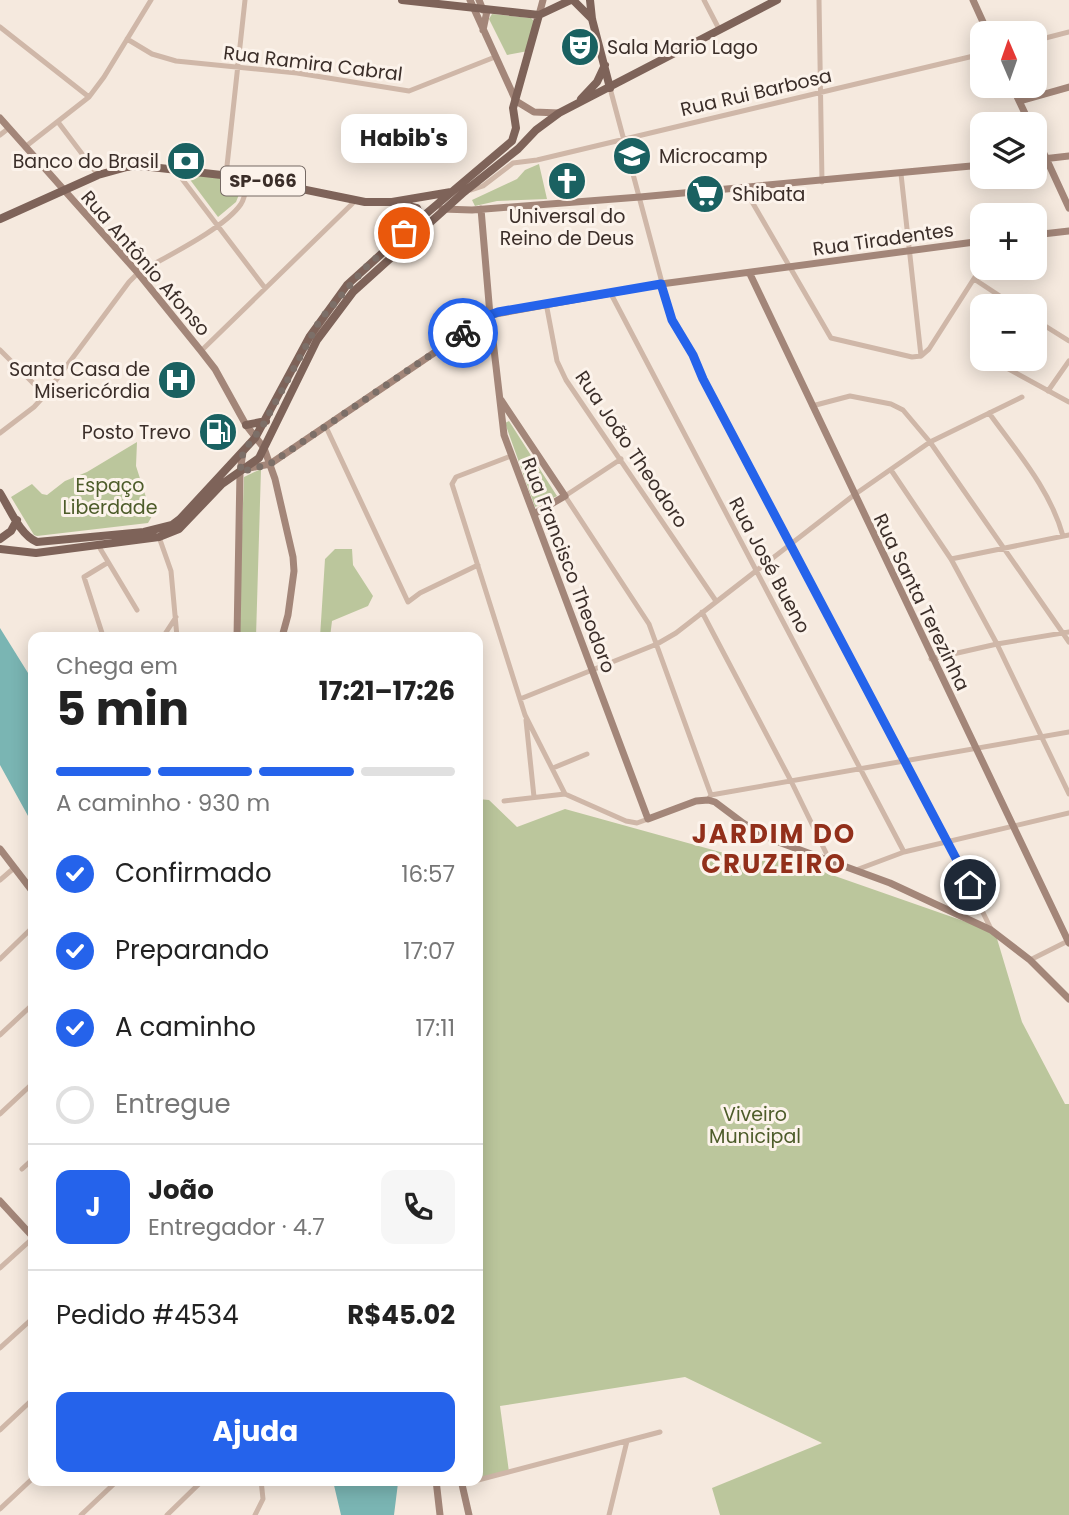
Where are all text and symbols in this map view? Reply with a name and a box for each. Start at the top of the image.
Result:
north arrow [970,21,1046,98]
map controls [970,21,1047,371]
theatre icon: Sala Mario Lago [559,26,601,68]
place label: Sala Mario Lago [607,34,758,61]
street label: Rua Ramira Cabral [222,39,404,88]
street label: Rua Rui Barbosa [678,62,834,123]
button: layers [970,112,1047,189]
callout: Habib's [341,114,467,163]
text: Habib's [360,122,448,154]
school or university icon: Microcamp [611,135,653,177]
bank icon: Banco do Brasil [165,140,207,182]
place label: Microcamp [659,143,768,170]
place label: Banco do Brasil [13,148,159,175]
church icon: Universal do Reino de Deus [546,160,588,202]
road number: SP-066 [221,166,305,196]
supermarket icon: Shibata [684,173,726,215]
place label: Shibata [732,181,805,208]
street label: Rua Antônio Afonso [75,185,217,342]
pin [374,203,434,263]
place label: Universal do Reino de Deus [500,203,634,252]
button: + [970,203,1047,280]
icon: bag [385,214,423,252]
street label: Rua Tiradentes [811,216,955,263]
button: − [970,294,1047,371]
courier [428,298,498,368]
icon: bike [444,314,482,352]
place label: Santa Casa de Misericórdia [9,356,150,405]
hospital icon: Santa Casa de Misericórdia [156,359,198,401]
street label: Rua João Theodoro [569,365,694,533]
fuel station icon: Posto Trevo [197,411,239,453]
place label: Posto Trevo [82,419,191,446]
street label: Rua Francisco Theodoro [515,454,622,677]
park label: Espaço Liberdade [63,472,157,521]
street label: Rua José Bueno [722,492,817,638]
street label: Rua Santa Terezinha [867,509,976,695]
text: Chega em [56,650,178,682]
text: 17:21–17:26 [319,673,455,709]
text: 5 min [56,677,189,741]
text: A caminho · 930 m [56,787,270,819]
district label: JARDIM DO CRUZEIRO [692,816,856,882]
icon: check [56,855,94,893]
text: Confirmado [115,855,272,891]
pin [940,855,1000,915]
text: 16:57 [401,858,455,890]
icon: home [951,866,989,904]
icon: check [56,932,94,970]
text: Preparando [115,932,269,968]
text: 17:07 [403,935,455,967]
icon: check [56,1009,94,1047]
text: A caminho [115,1009,256,1045]
text: 17:11 [415,1012,455,1044]
text: Entregue [115,1086,231,1122]
park label: Viveiro Municipal [709,1101,801,1150]
button: phone [381,1170,455,1244]
text: João [148,1172,214,1208]
text: J [85,1189,101,1225]
text: Entregador · 4.7 [148,1211,325,1243]
text: Pedido #4534 [56,1297,239,1333]
text: R$45.02 [347,1297,455,1333]
button: Ajuda [56,1392,455,1472]

